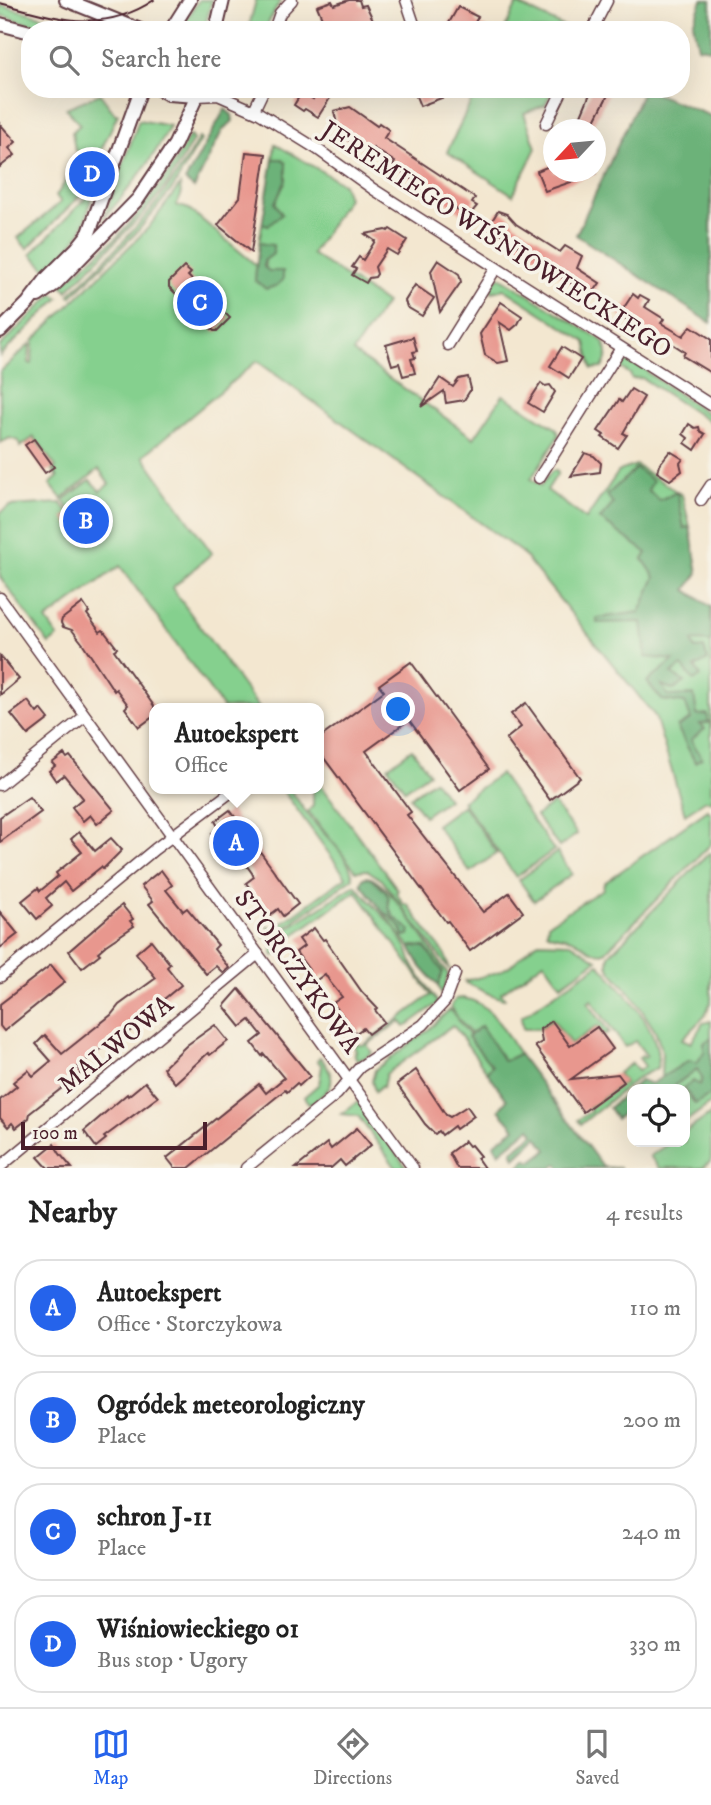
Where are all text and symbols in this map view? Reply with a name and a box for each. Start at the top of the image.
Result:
search box [21,21,690,98]
icon: search [45,41,83,79]
text: Search here [101,43,221,76]
street label: JEREMIEGO WIŚNIOWIECKIEGO [313,112,678,366]
north arrow [543,119,606,182]
pin: D [69,148,115,200]
pin: C [177,277,223,329]
pin: B [63,495,109,547]
your location [381,692,415,726]
popup [149,703,324,794]
text: Autoekspert [174,718,299,751]
text: Office [174,751,228,780]
pin: A [213,817,259,869]
street label: STORCZYKOWA [226,884,368,1061]
street label: MALWOWA [52,988,181,1102]
map controls [627,1084,690,1147]
button: locate [627,1084,690,1147]
scale bar [21,1119,206,1151]
text: 100 m [32,1122,78,1145]
text: Nearby [28,1195,117,1232]
text: 4 results [606,1199,683,1228]
text: Autoekspert [97,1277,221,1310]
text: A [46,1294,60,1323]
text: 110 m [630,1294,681,1323]
text: Office · Storczykowa [97,1310,282,1339]
text: Ogródek meteorologiczny [97,1389,365,1422]
text: B [46,1406,60,1435]
text: 200 m [623,1406,681,1435]
text: Place [97,1422,146,1451]
text: schron J-11 [97,1501,212,1534]
text: C [45,1518,61,1547]
text: 240 m [622,1518,681,1547]
text: Place [97,1534,146,1563]
text: Wiśniowieckiego 01 [97,1613,299,1646]
text: D [44,1630,62,1659]
text: 330 m [629,1630,681,1659]
text: Bus stop · Ugory [97,1646,247,1675]
tab: Map [92,1725,130,1790]
tab: Directions [313,1725,392,1790]
tab: Saved [576,1725,619,1790]

